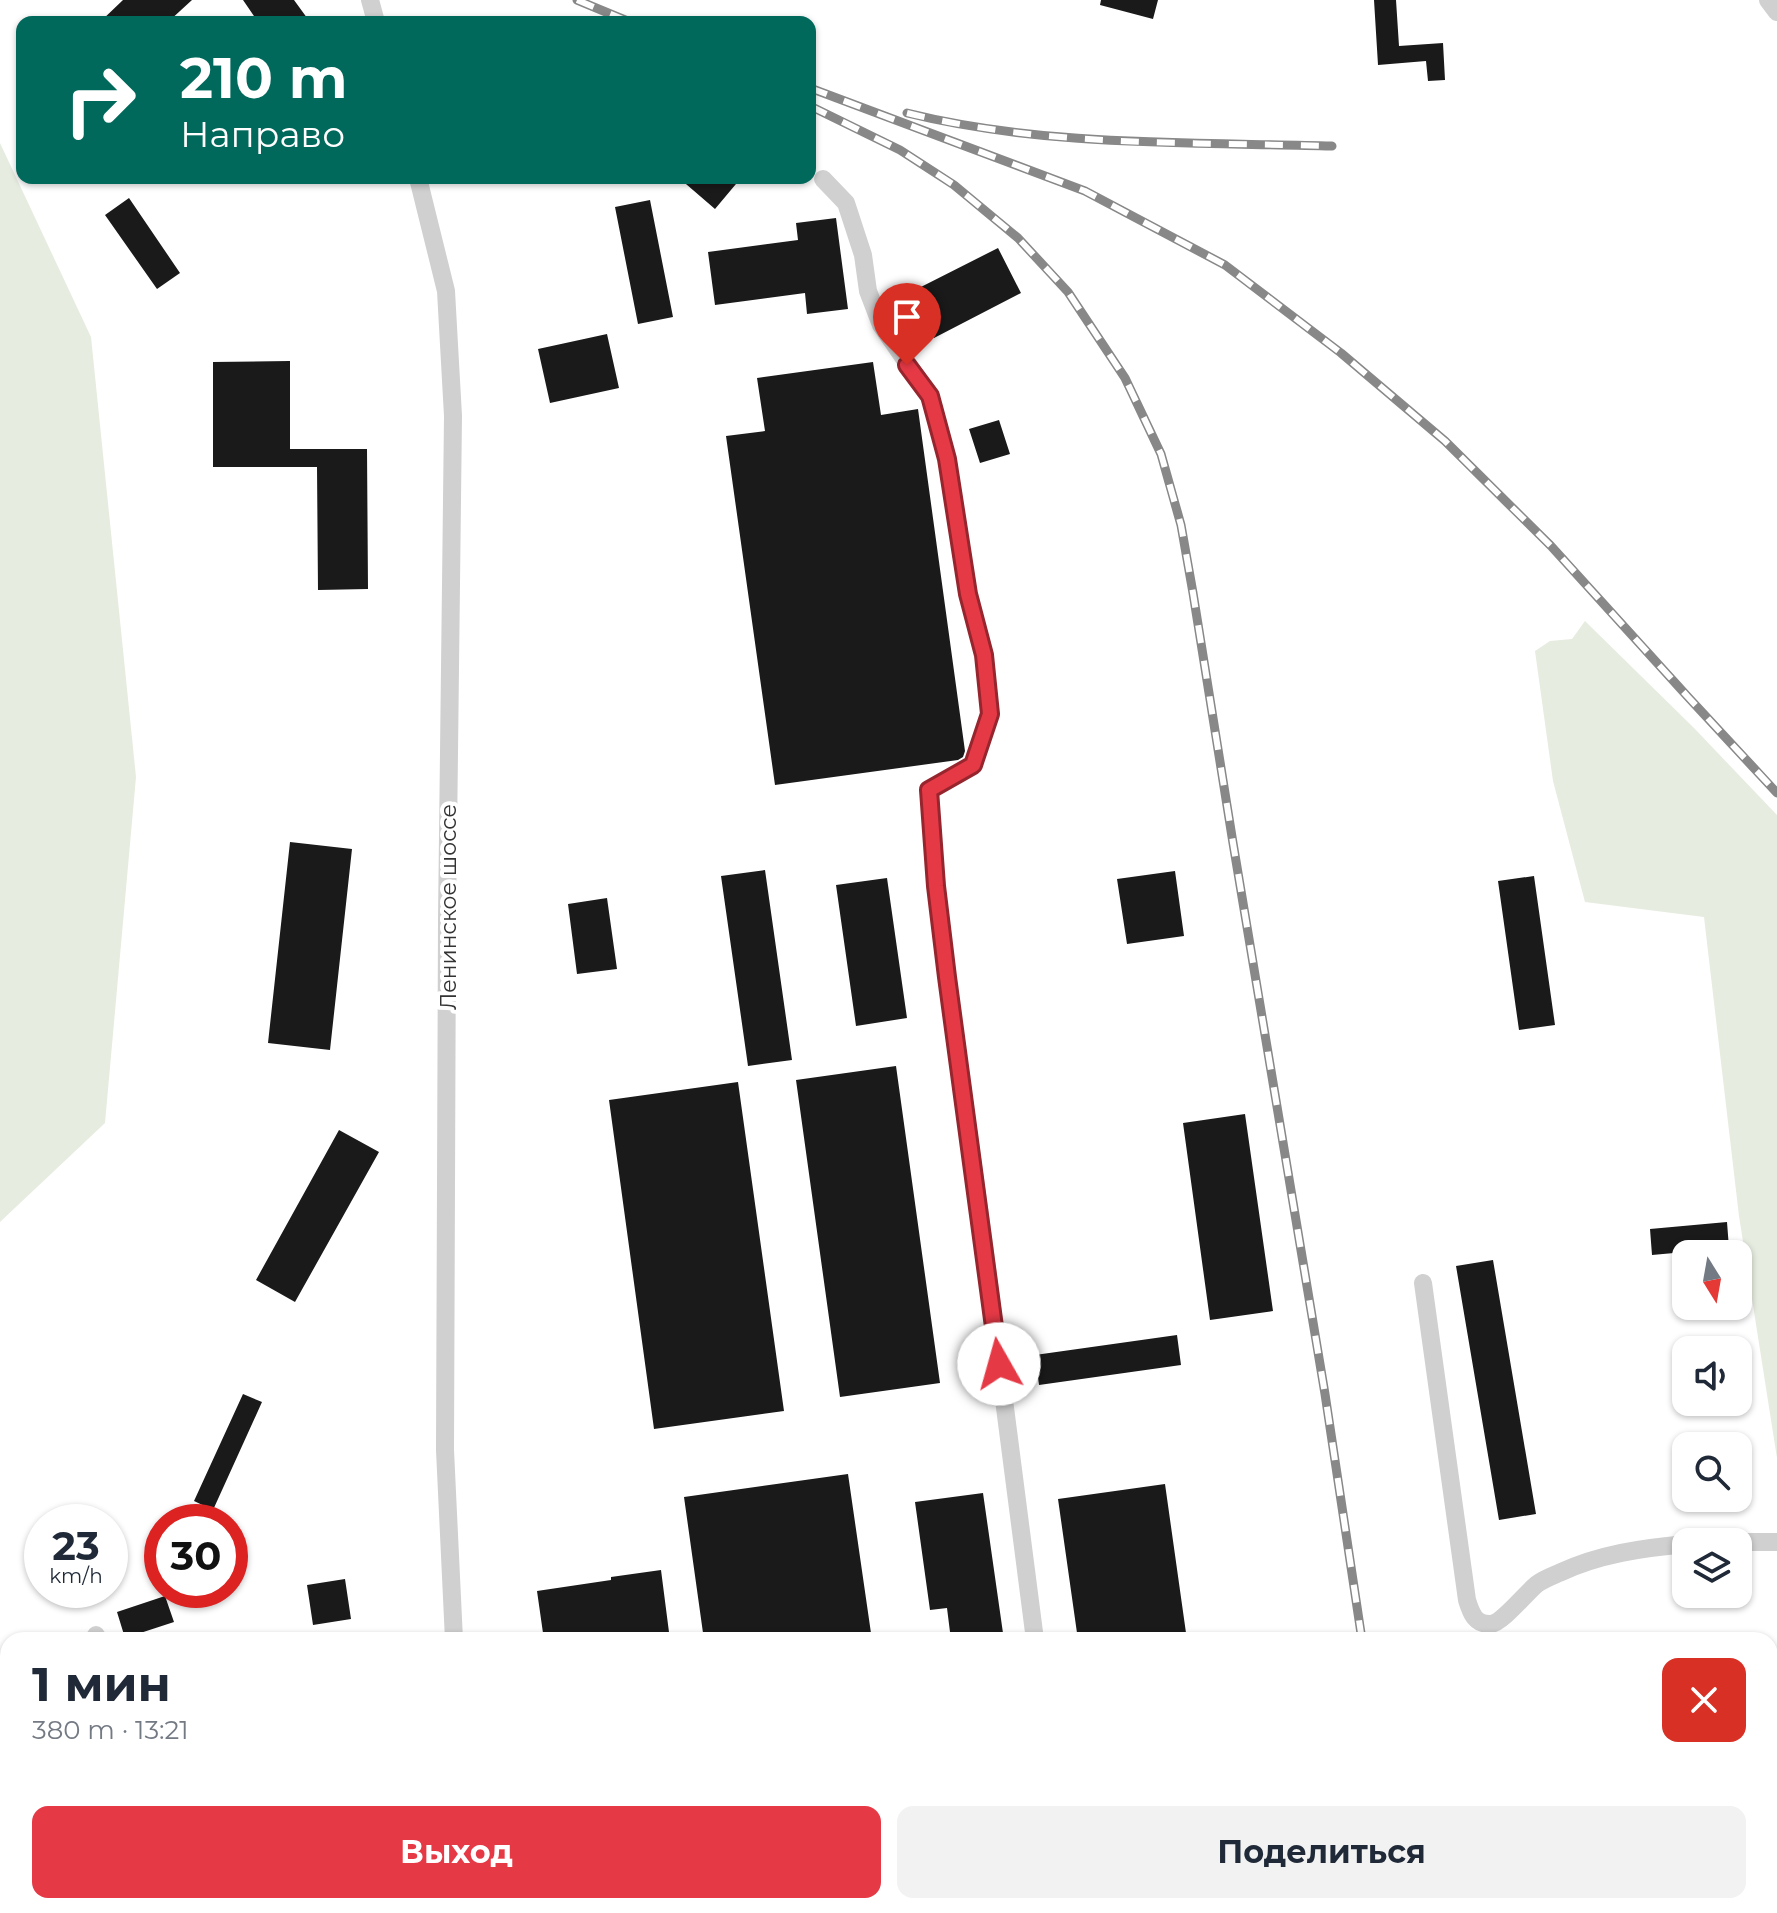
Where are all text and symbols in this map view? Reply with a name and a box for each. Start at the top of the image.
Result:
text: 210 m [180,44,348,112]
icon: right [48,48,152,152]
text: Направо [180,112,345,156]
pin [873,283,941,365]
icon: arrive [885,295,929,339]
street label: Ленинское шоссе [435,804,462,1010]
north arrow [1672,1240,1752,1320]
map controls [1672,1240,1752,1608]
position arrow [957,1322,1041,1406]
button: sound [1672,1336,1752,1416]
button: search [1672,1432,1752,1512]
speed limit sign: 30 [144,1504,248,1608]
text: 23 [52,1521,100,1570]
button: layers [1672,1528,1752,1608]
text: km/h [49,1564,103,1588]
text: 1 мин [32,1655,171,1713]
button: close [1662,1658,1746,1742]
text: 380 m · 13:21 [32,1714,189,1746]
button: Выход [32,1806,881,1898]
button: Поделиться [897,1806,1746,1898]

